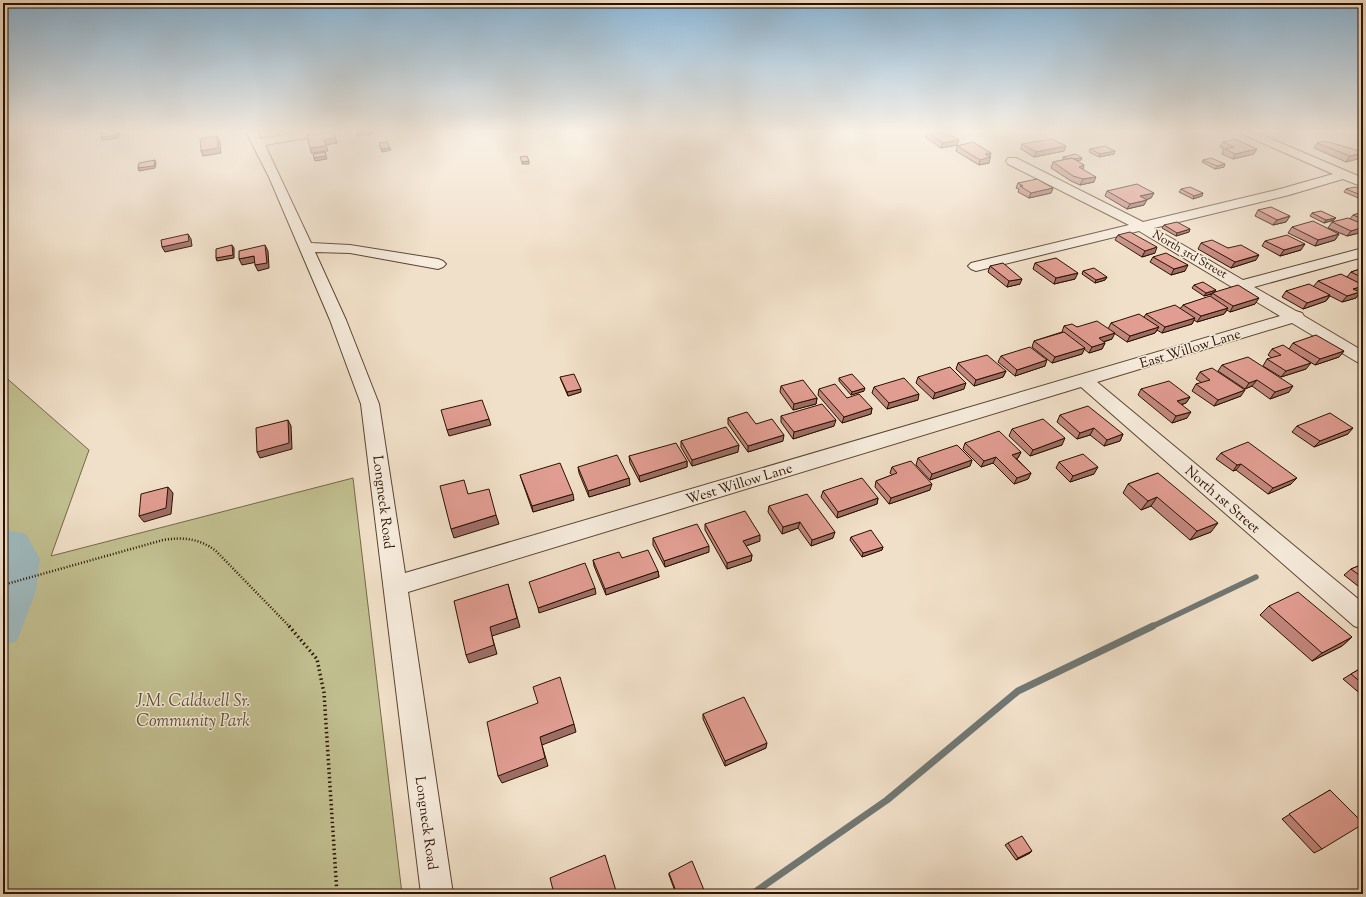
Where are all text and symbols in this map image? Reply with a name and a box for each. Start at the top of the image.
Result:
street label: North 3rd Street [1149,226,1230,284]
street label: East Willow Lane [1138,325,1244,375]
street label: Longneck Road [366,454,398,550]
street label: West Willow Lane [684,459,795,511]
street label: North 1st Street [1180,462,1264,539]
park label: J.M. Caldwell Sr. Community Park [135,690,250,734]
street label: Longneck Road [409,775,441,871]

